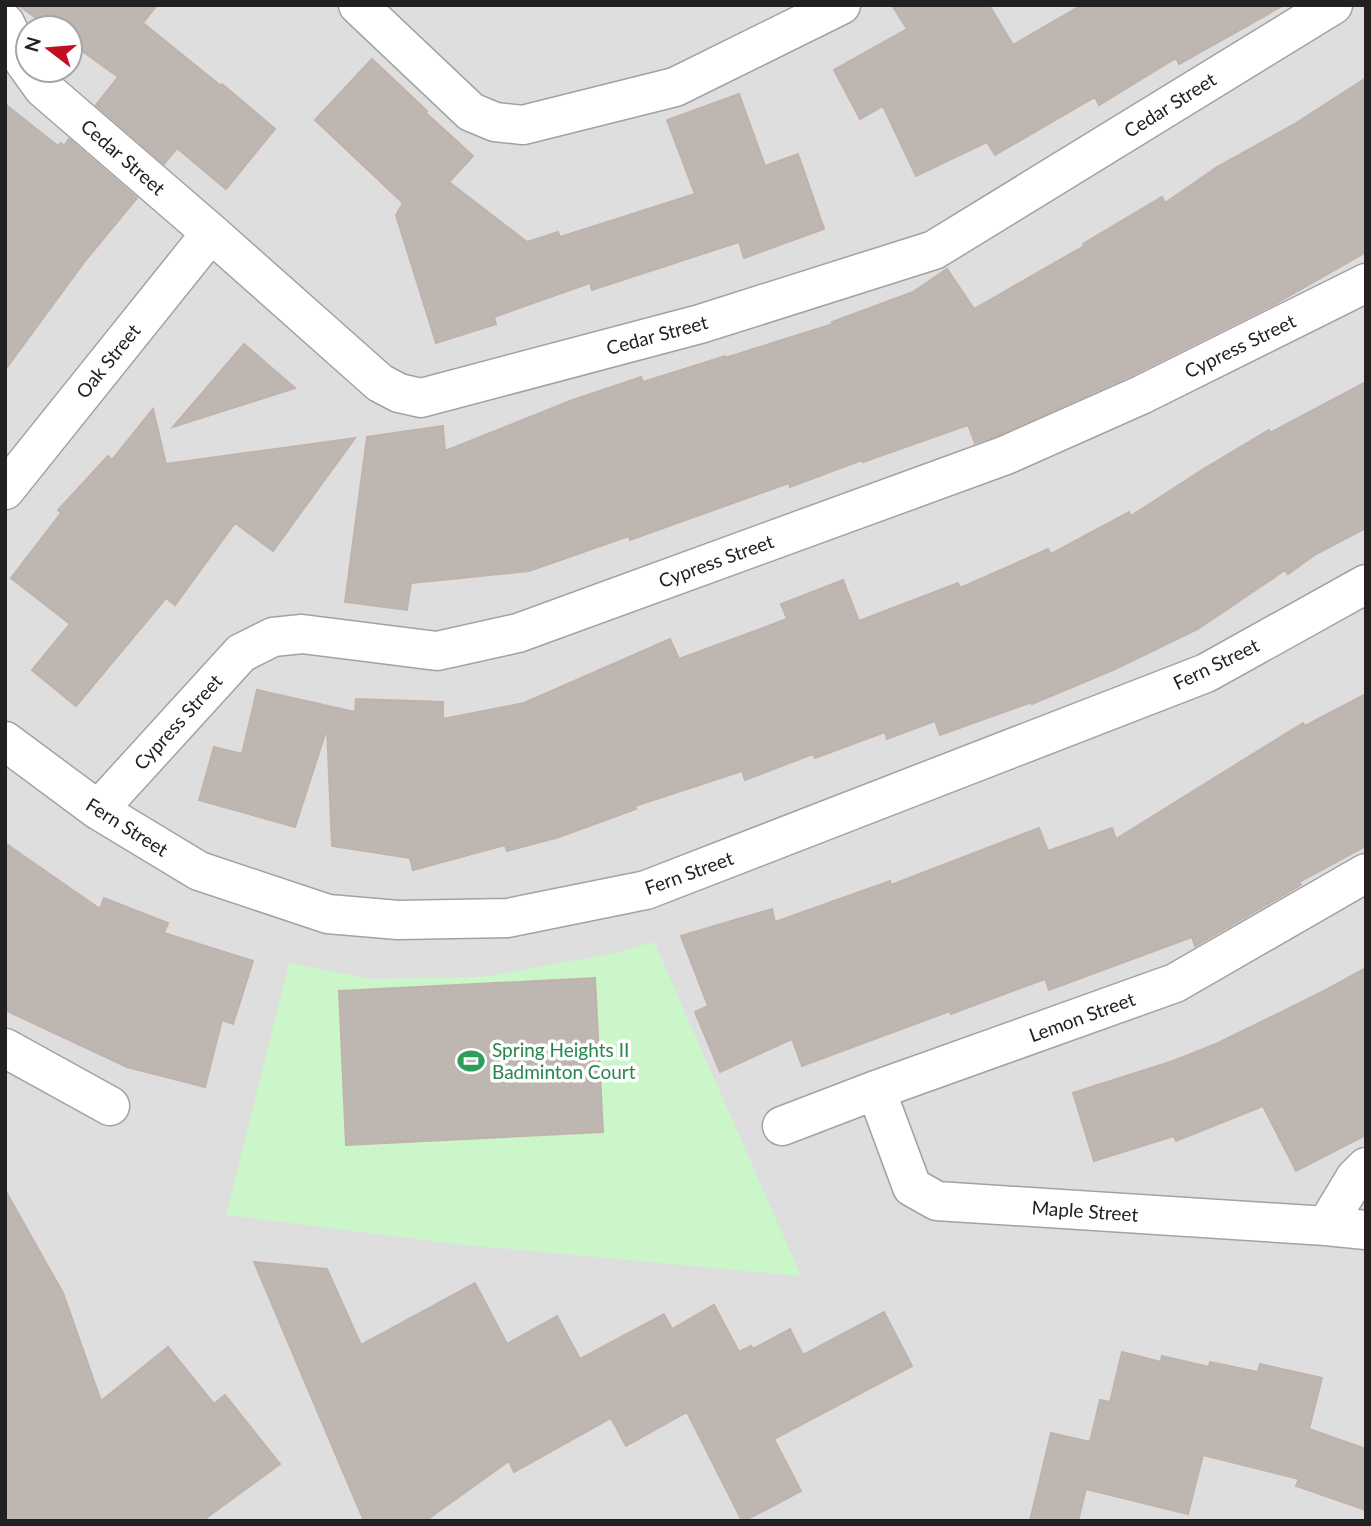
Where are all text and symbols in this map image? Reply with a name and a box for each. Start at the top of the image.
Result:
north arrow [14,14,84,84]
text: N [19,34,45,54]
street label: Cedar Street [1120,67,1220,142]
street label: Cedar Street [77,114,170,200]
street label: Cypress Street [1180,309,1299,382]
street label: Cedar Street [604,310,710,359]
street label: Oak Street [71,319,145,402]
street label: Cypress Street [655,529,777,592]
street label: Fern Street [1169,633,1262,694]
street label: Cypress Street [129,669,227,774]
street label: Fern Street [82,792,173,861]
street label: Fern Street [642,846,736,899]
street label: Lemon Street [1026,987,1138,1046]
place label: Spring Heights II Badminton Court [492,1038,636,1083]
sports icon: Spring Heights II Badminton Court [456,1046,486,1076]
street label: Maple Street [1031,1195,1139,1226]

